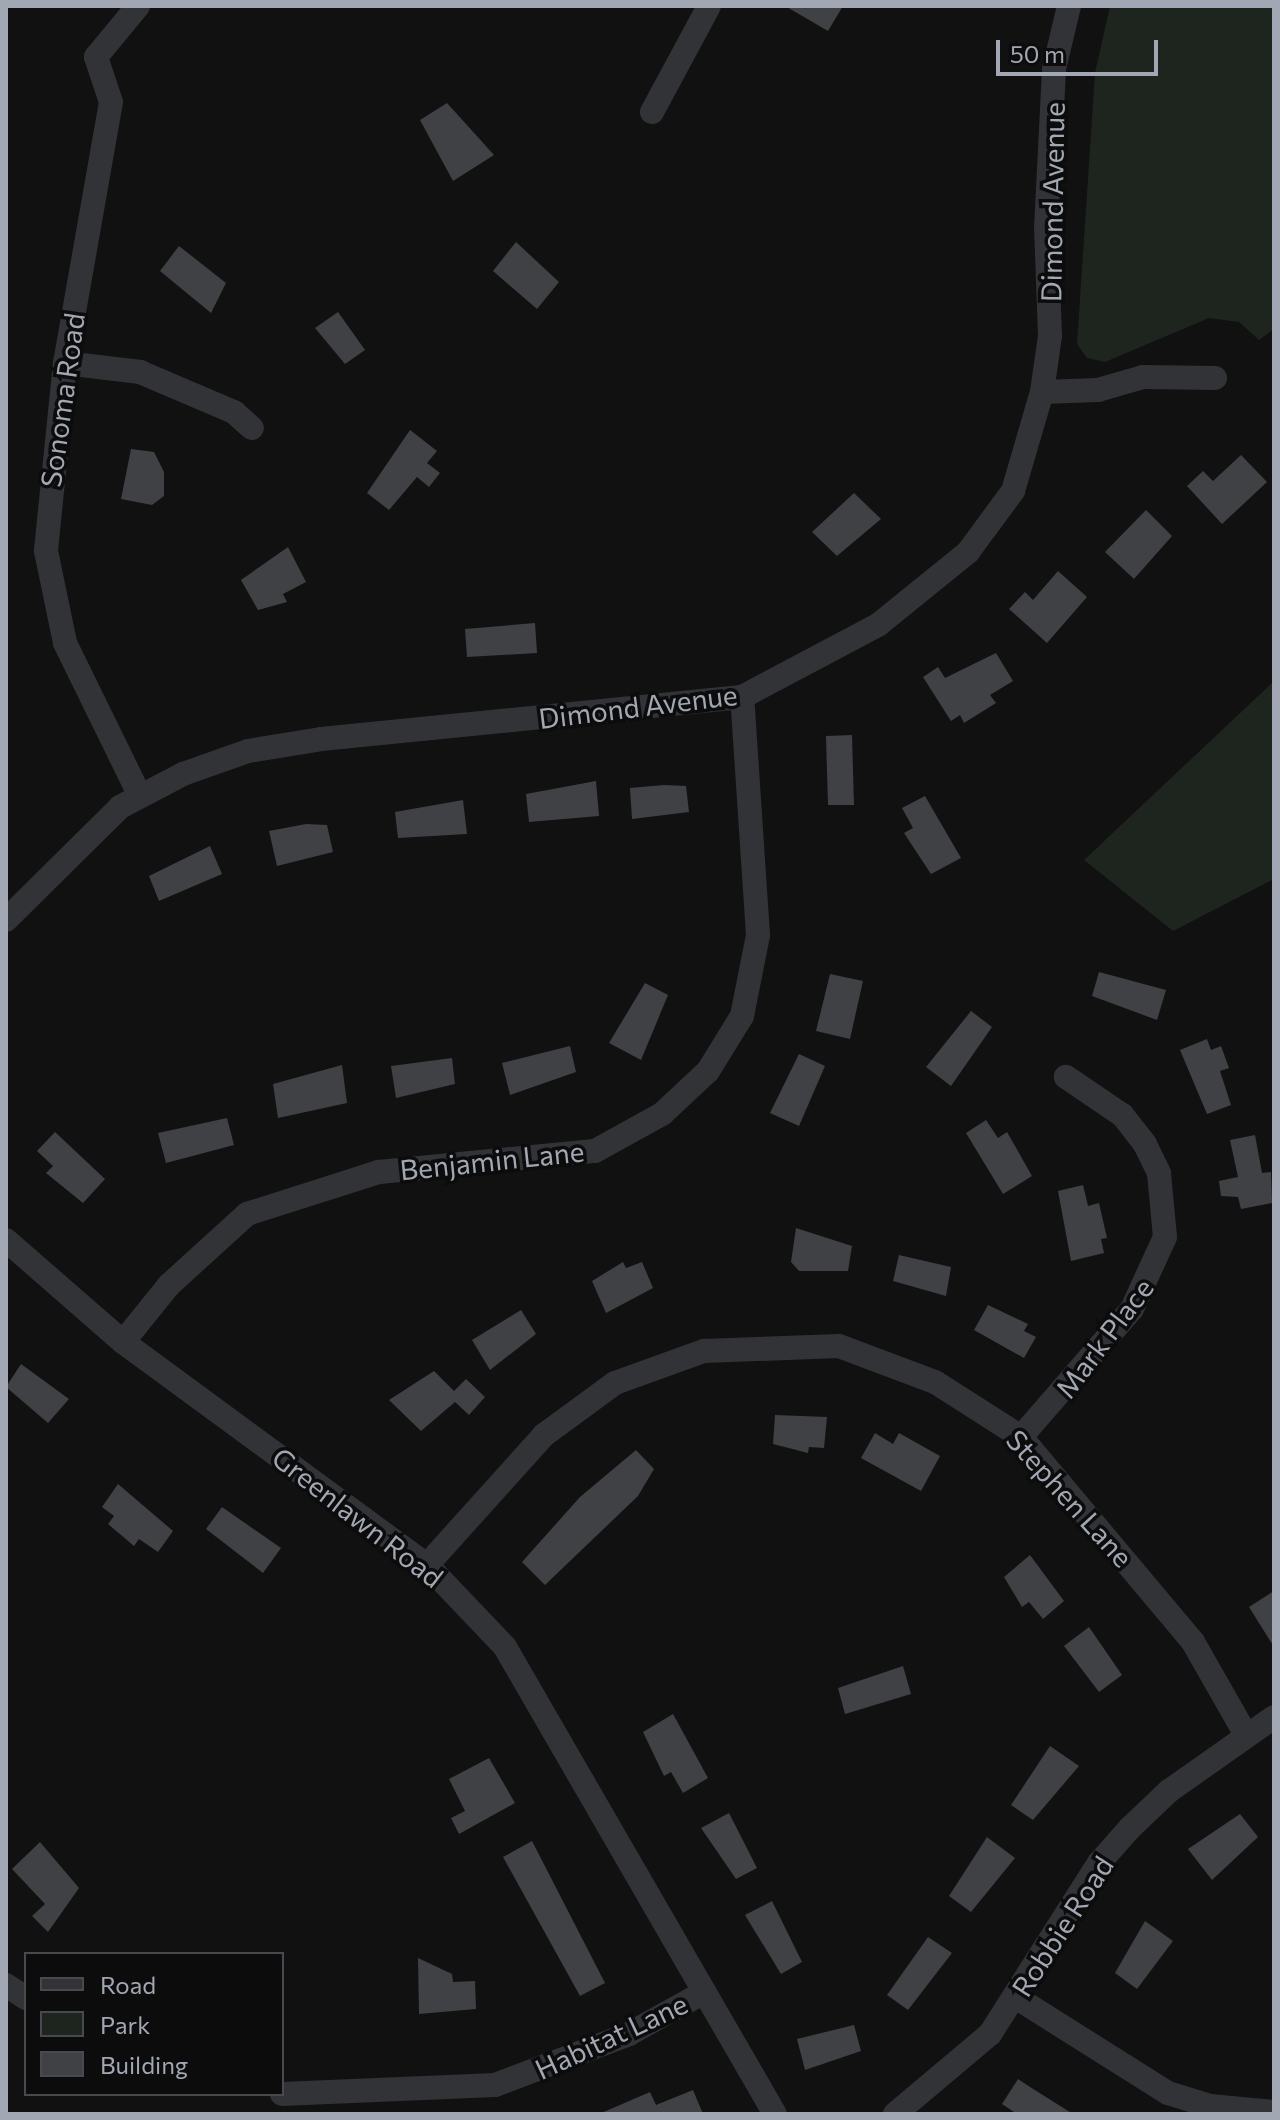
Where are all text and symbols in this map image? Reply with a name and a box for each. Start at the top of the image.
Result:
scale bar [1000,24,1162,74]
text: 50 m [1010,39,1065,68]
street label: Dimond Avenue [1033,102,1071,302]
street label: Sonoma Road [33,311,91,489]
street label: Dimond Avenue [537,677,739,735]
street label: Benjamin Lane [398,1134,586,1186]
street label: Mark Place [1048,1272,1160,1404]
street label: Stephen Lane [1000,1423,1140,1573]
street label: Greenlawn Road [266,1440,450,1594]
street label: Robbie Road [1004,1850,1120,2002]
legend [24,1952,284,2096]
text: Road [100,1970,156,1999]
street label: Habitat Lane [530,1986,692,2086]
text: Park [100,2010,150,2039]
text: Building [100,2050,188,2079]

